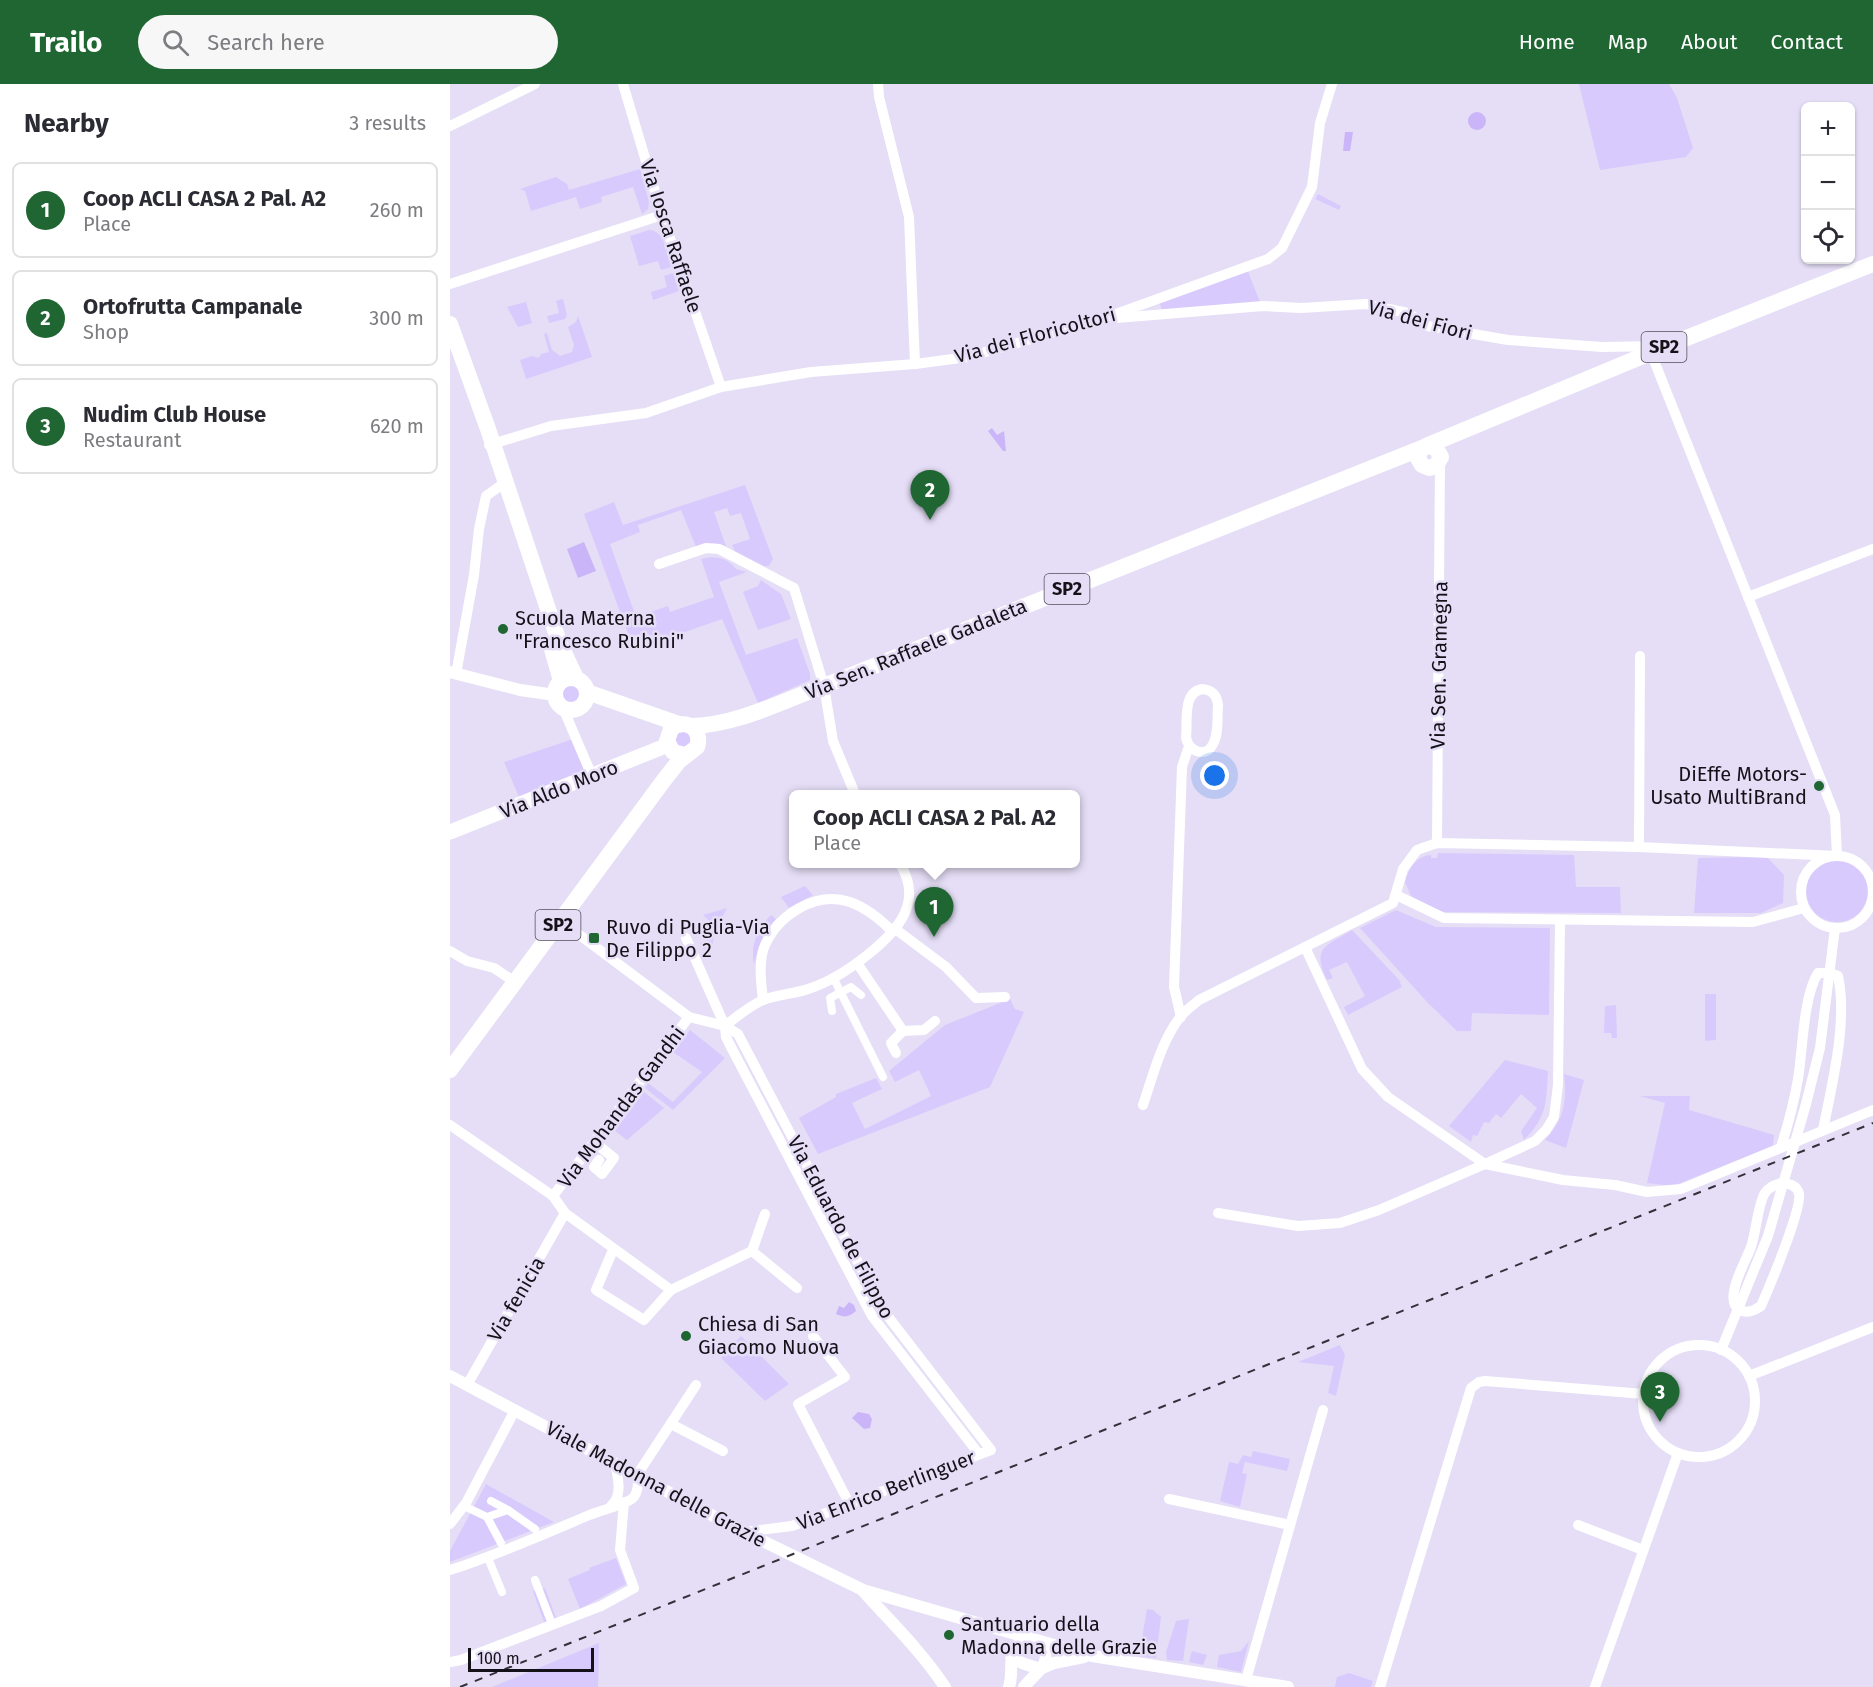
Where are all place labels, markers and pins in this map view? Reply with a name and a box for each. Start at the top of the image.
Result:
pin: 2 [910,470,950,520]
place label: Scuola Materna "Francesco Rubini" [515,606,684,653]
marker: Scuola Materna "Francesco Rubini" [496,622,510,636]
place label: DiEffe Motors- Usato MultiBrand [1650,762,1807,809]
marker: DiEffe Motors- Usato MultiBrand [1812,779,1826,793]
pin: 1 [914,888,954,937]
place label: Ruvo di Puglia-Via De Filippo 2 [606,915,770,962]
marker: Ruvo di Puglia-Via De Filippo 2 [587,931,601,945]
place label: Chiesa di San Giacomo Nuova [698,1312,839,1359]
marker: Chiesa di San Giacomo Nuova [679,1329,693,1343]
pin: 3 [1640,1372,1680,1422]
place label: Santuario della Madonna delle Grazie [961,1612,1157,1659]
marker: Santuario della Madonna delle Grazie [942,1628,956,1642]

